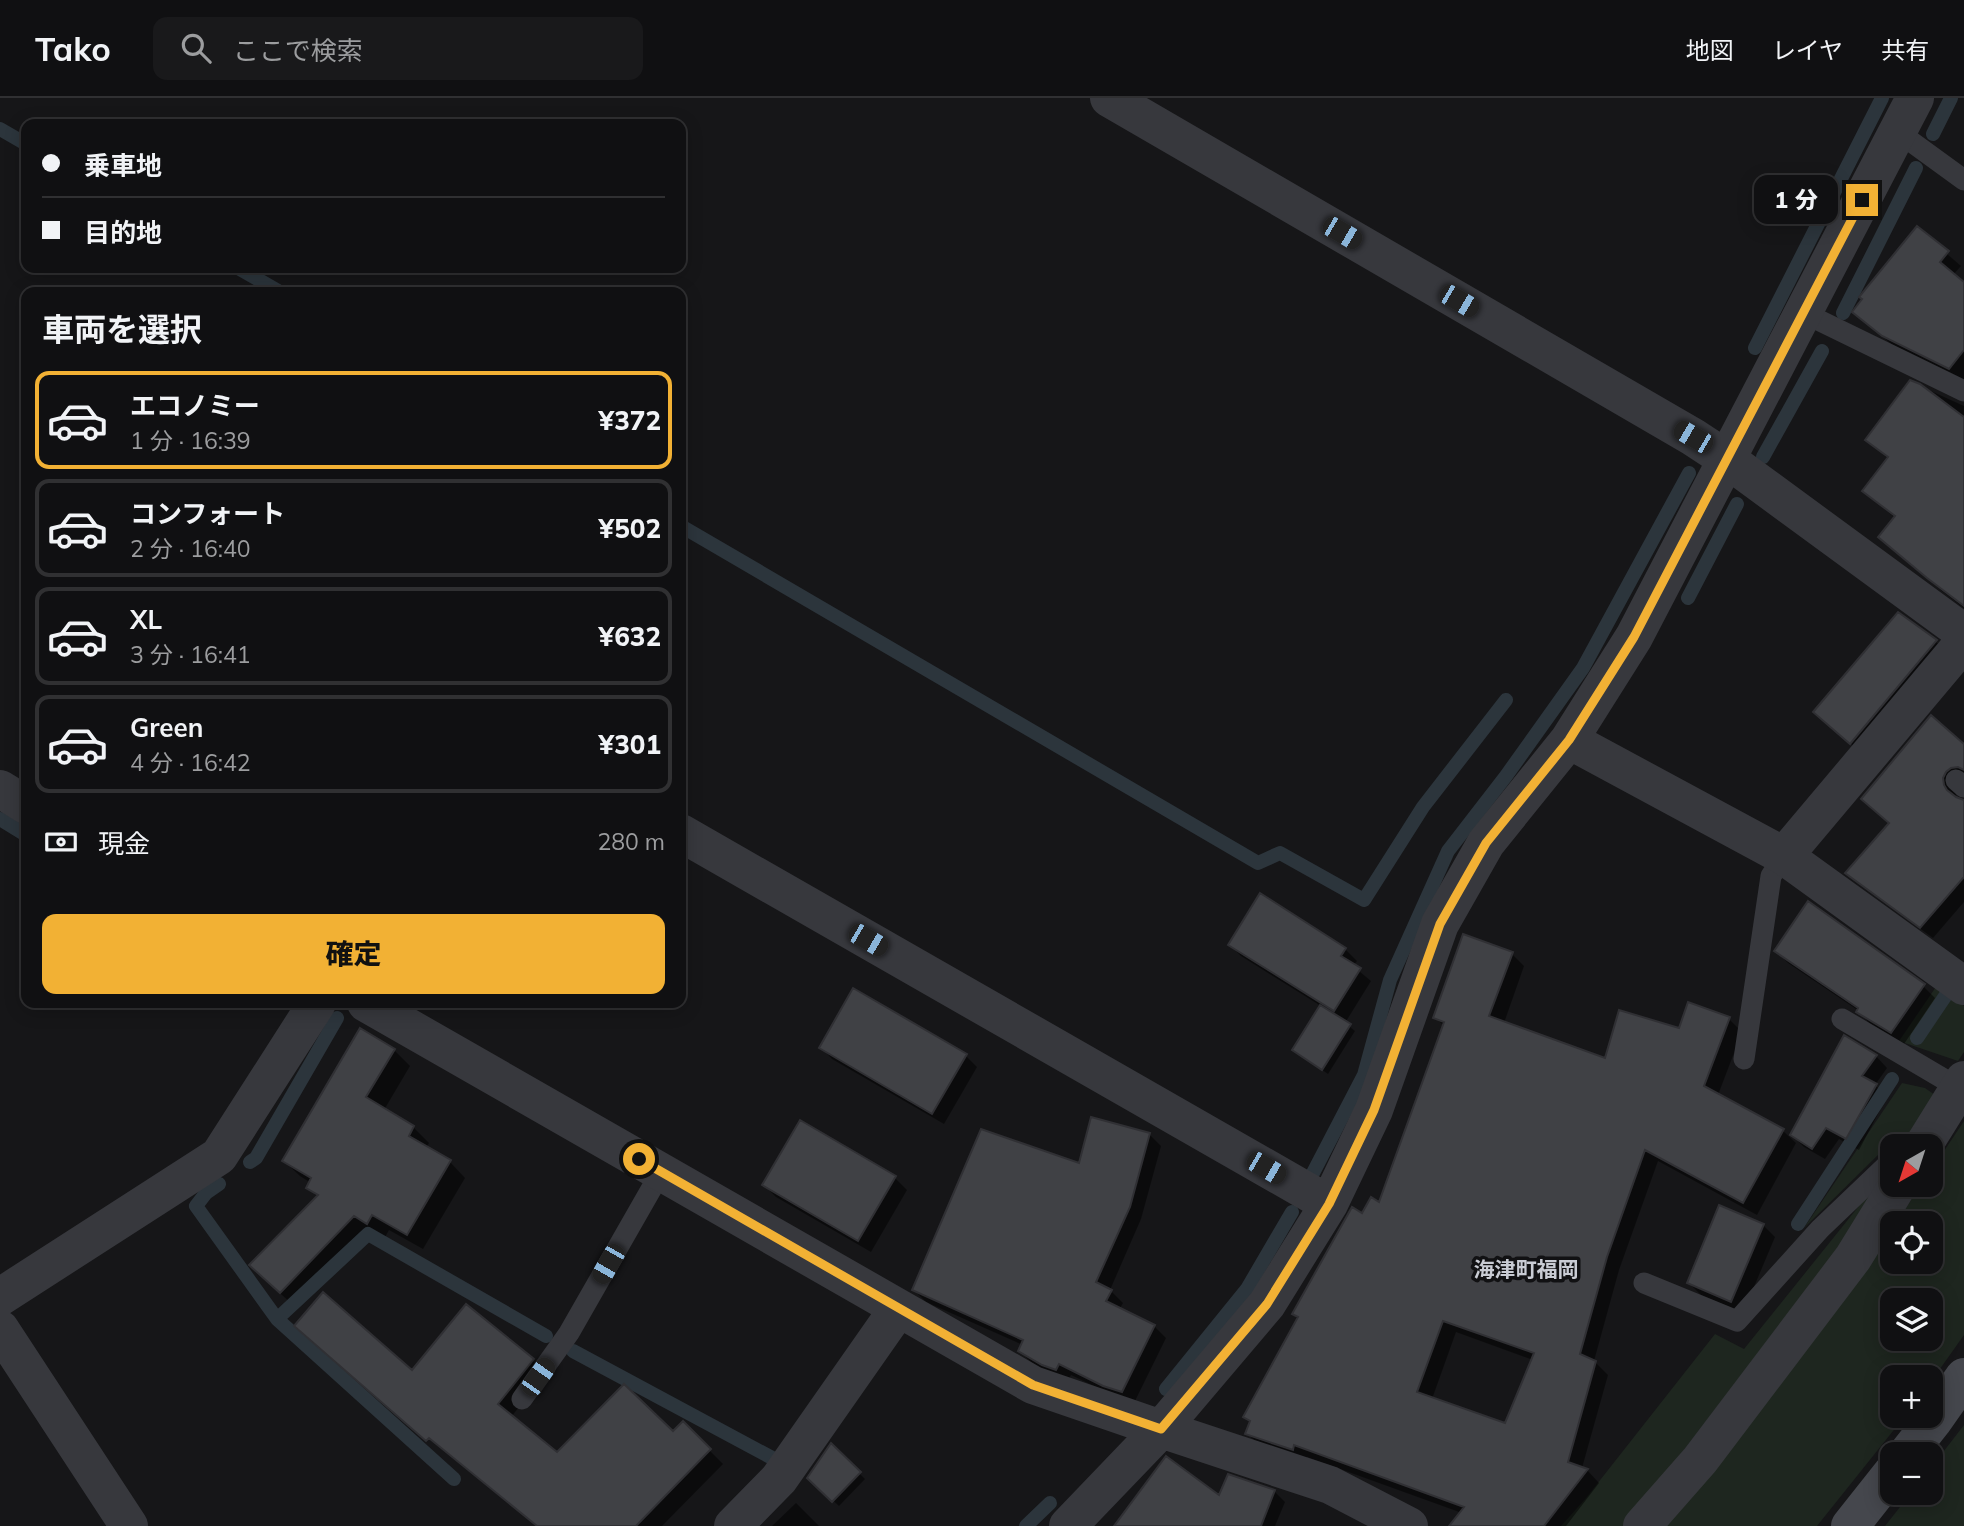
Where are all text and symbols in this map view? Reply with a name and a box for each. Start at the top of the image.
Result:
search box [153,17,643,80]
text: Tako [35,28,111,69]
icon: search [177,29,215,67]
text: ここで検索 [233,34,363,67]
text: 地図 [1686,35,1734,65]
text: レイヤ [1772,35,1843,65]
text: 共有 [1881,35,1929,65]
text: 乗車地 [84,149,162,182]
callout: 1 分 [1754,176,1838,224]
route end [1846,184,1878,216]
text: 1 分 [1774,185,1818,214]
car [1319,213,1366,253]
text: 目的地 [84,216,162,249]
car [1436,281,1483,321]
text: 車両を選択 [42,309,202,349]
icon: car [46,389,109,452]
text: エコノミー [130,389,260,422]
text: ¥372 [599,404,661,437]
car [1670,417,1717,457]
text: 1 分 · 16:39 [130,426,251,455]
icon: car [46,497,109,560]
text: コンフォート [130,497,285,530]
text: ¥502 [599,512,661,545]
text: 2 分 · 16:40 [130,534,251,563]
text: XL [130,603,162,636]
icon: car [46,605,109,668]
text: ¥632 [599,620,661,653]
text: 3 分 · 16:41 [130,640,251,669]
text: Green [130,711,203,744]
icon: car [46,713,109,776]
text: ¥301 [599,728,661,761]
text: 4 分 · 16:42 [130,748,251,777]
icon: cash [42,823,80,861]
text: 現金 [98,827,150,860]
text: 280 m [597,827,665,856]
button: 確定 [42,914,665,994]
car [845,920,892,960]
north arrow [1880,1134,1942,1197]
map controls [1880,1134,1943,1505]
route start [623,1143,655,1175]
car [1243,1148,1290,1188]
button: locate [1880,1211,1943,1274]
car [589,1241,628,1287]
district label: 海津町福岡 [1474,1256,1579,1282]
button: layers [1880,1288,1943,1351]
car [518,1354,559,1400]
button: + [1880,1365,1943,1428]
button: − [1880,1442,1943,1505]

